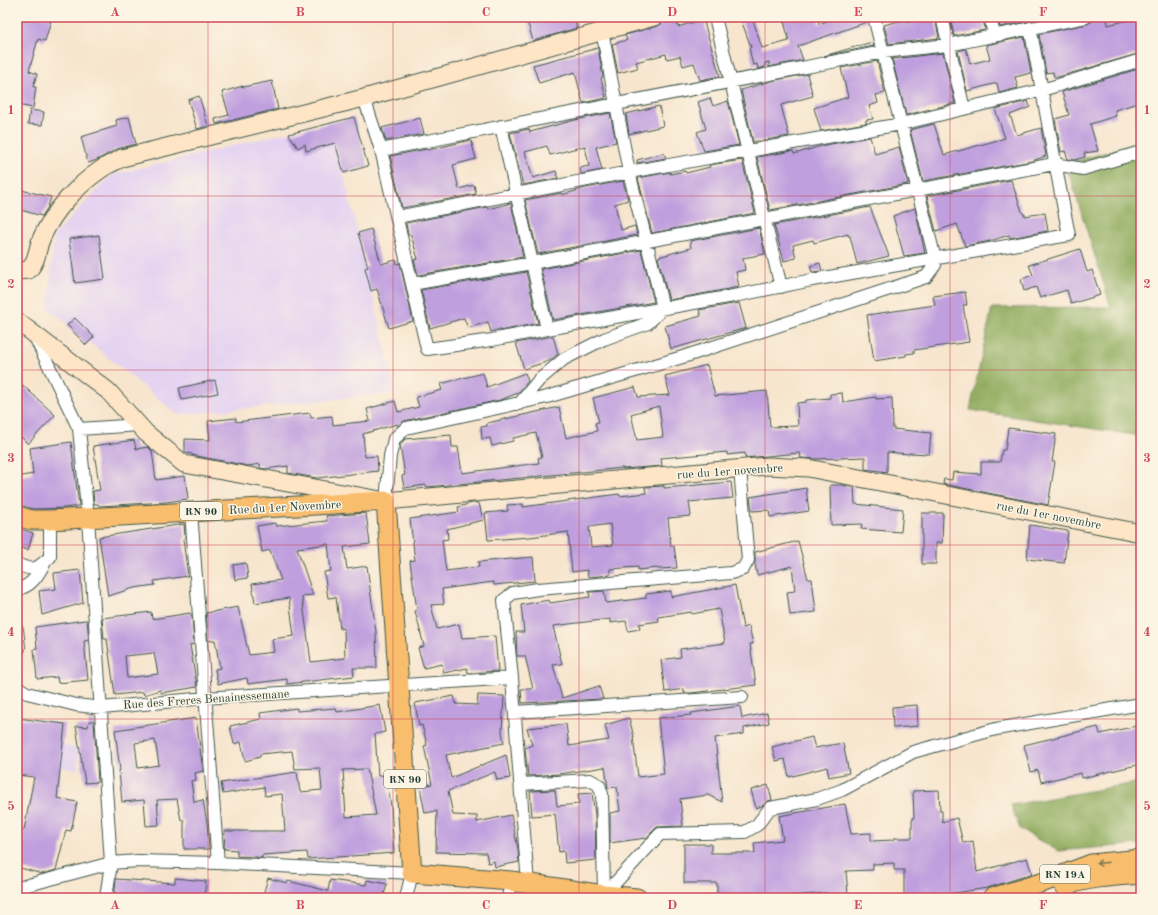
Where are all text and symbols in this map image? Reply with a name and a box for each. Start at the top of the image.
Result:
text: A [110,6,120,19]
text: B [295,6,305,19]
text: C [482,6,490,19]
text: D [667,6,677,19]
text: E [854,6,863,19]
text: F [1039,6,1048,19]
text: 1 [7,104,15,117]
text: 1 [1143,104,1151,117]
text: 2 [7,278,15,291]
text: 2 [1143,278,1151,291]
text: 3 [7,452,15,465]
text: 3 [1143,452,1151,465]
street label: rue du 1er novembre [677,462,784,482]
street label: Rue du 1er Novembre [228,499,342,517]
street label: rue du 1er novembre [995,500,1103,532]
road number: RN 90 [180,502,222,520]
text: 4 [7,626,15,639]
text: 4 [1143,626,1151,639]
street label: Rue des Freres Benainessemane [123,688,290,712]
road number: RN 90 [384,770,426,788]
text: 5 [7,800,15,813]
text: 5 [1143,800,1151,813]
one-way arrow [1096,859,1109,867]
road number: RN 19A [1040,865,1090,883]
text: A [110,899,120,912]
text: B [295,899,305,912]
text: C [482,899,490,912]
text: D [667,899,677,912]
text: E [854,899,863,912]
text: F [1039,899,1048,912]

